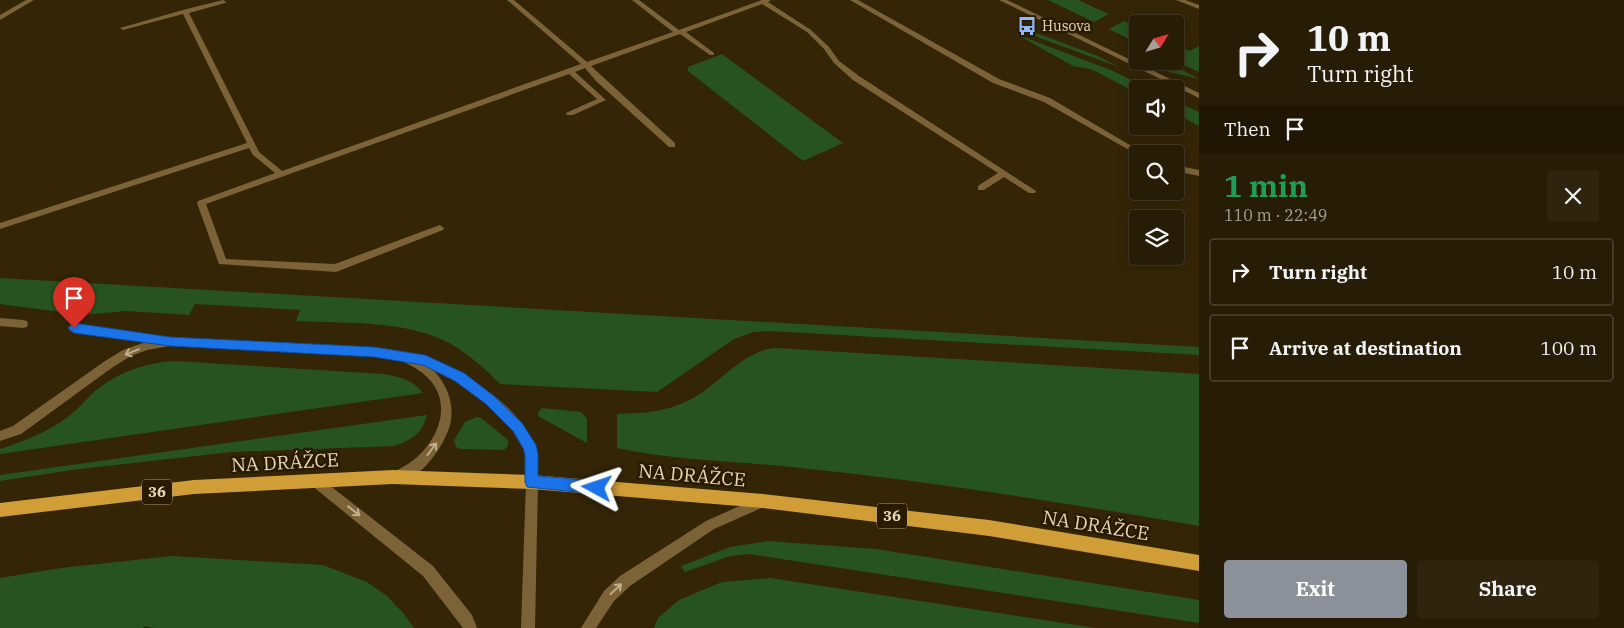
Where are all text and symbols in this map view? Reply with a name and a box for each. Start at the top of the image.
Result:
bus stop icon: Husova [1016,15,1038,37]
north arrow [1129,15,1184,70]
map controls [1129,15,1184,265]
text: 10 m [1307,15,1391,61]
place label: Husova [1042,17,1092,35]
icon: right [1224,20,1289,85]
text: Turn right [1307,59,1414,88]
button: sound [1129,80,1184,135]
icon: arrive [1281,115,1309,143]
text: Then [1224,117,1271,141]
button: search [1129,145,1184,200]
text: 1 min [1224,166,1308,205]
button: close [1547,170,1599,222]
text: 110 m · 22:49 [1224,205,1327,225]
button: layers [1129,210,1184,265]
icon: right [1226,258,1254,286]
text: Turn right [1269,260,1367,284]
text: 10 m [1552,260,1597,284]
pin [53,277,95,328]
icon: arrive [60,284,88,312]
icon: arrive [1226,334,1254,362]
text: Arrive at destination [1269,336,1462,360]
text: 100 m [1540,336,1597,360]
one-way arrow [125,347,140,357]
one-way arrow [427,442,437,456]
street label: NA DRÁŽCE [231,447,339,477]
street label: NA DRÁŽCE [637,458,747,492]
position arrow [570,461,622,513]
road number: 36 [142,480,172,504]
road number: 36 [877,504,907,528]
one-way arrow [347,505,360,516]
street label: NA DRÁŽCE [1041,505,1151,545]
button: Exit [1224,560,1407,618]
button: Share [1417,560,1599,618]
one-way arrow [610,583,623,595]

